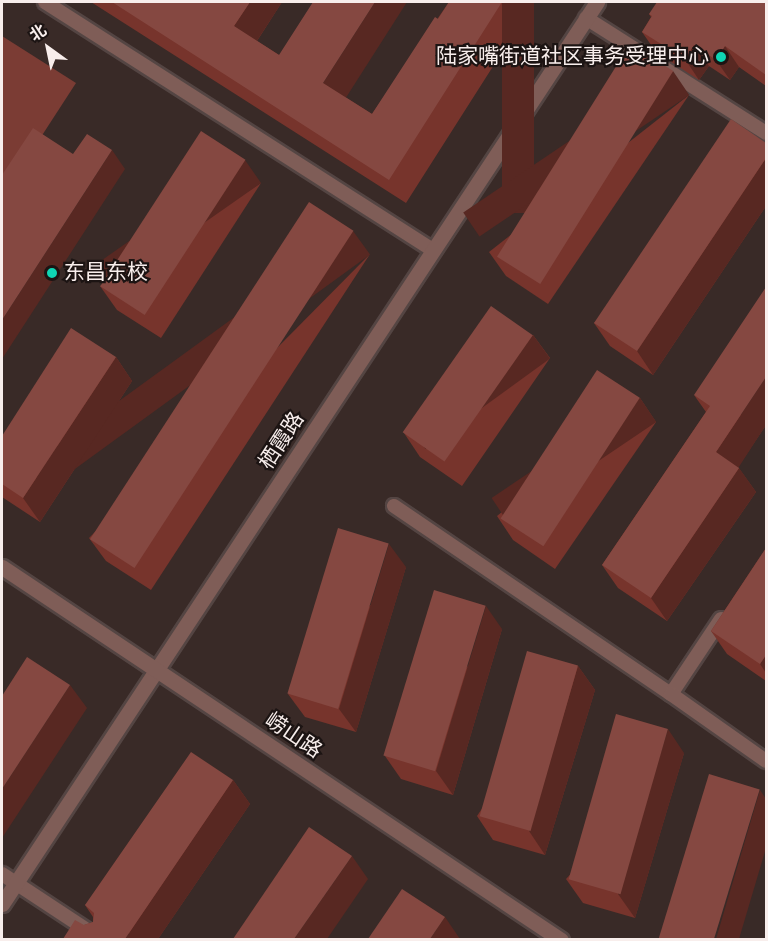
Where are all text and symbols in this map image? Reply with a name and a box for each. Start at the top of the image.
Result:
north arrow [18,18,78,78]
text: 北 [25,18,51,47]
place label: 陆家嘴街道社区事务受理中心 [436,44,709,70]
marker: 陆家嘴街道社区事务受理中心 [714,50,728,64]
place label: 东昌东校 [64,260,148,286]
marker: 东昌东校 [45,266,59,280]
street label: 栖霞路 [254,408,310,474]
street label: 崂山路 [260,708,326,764]

